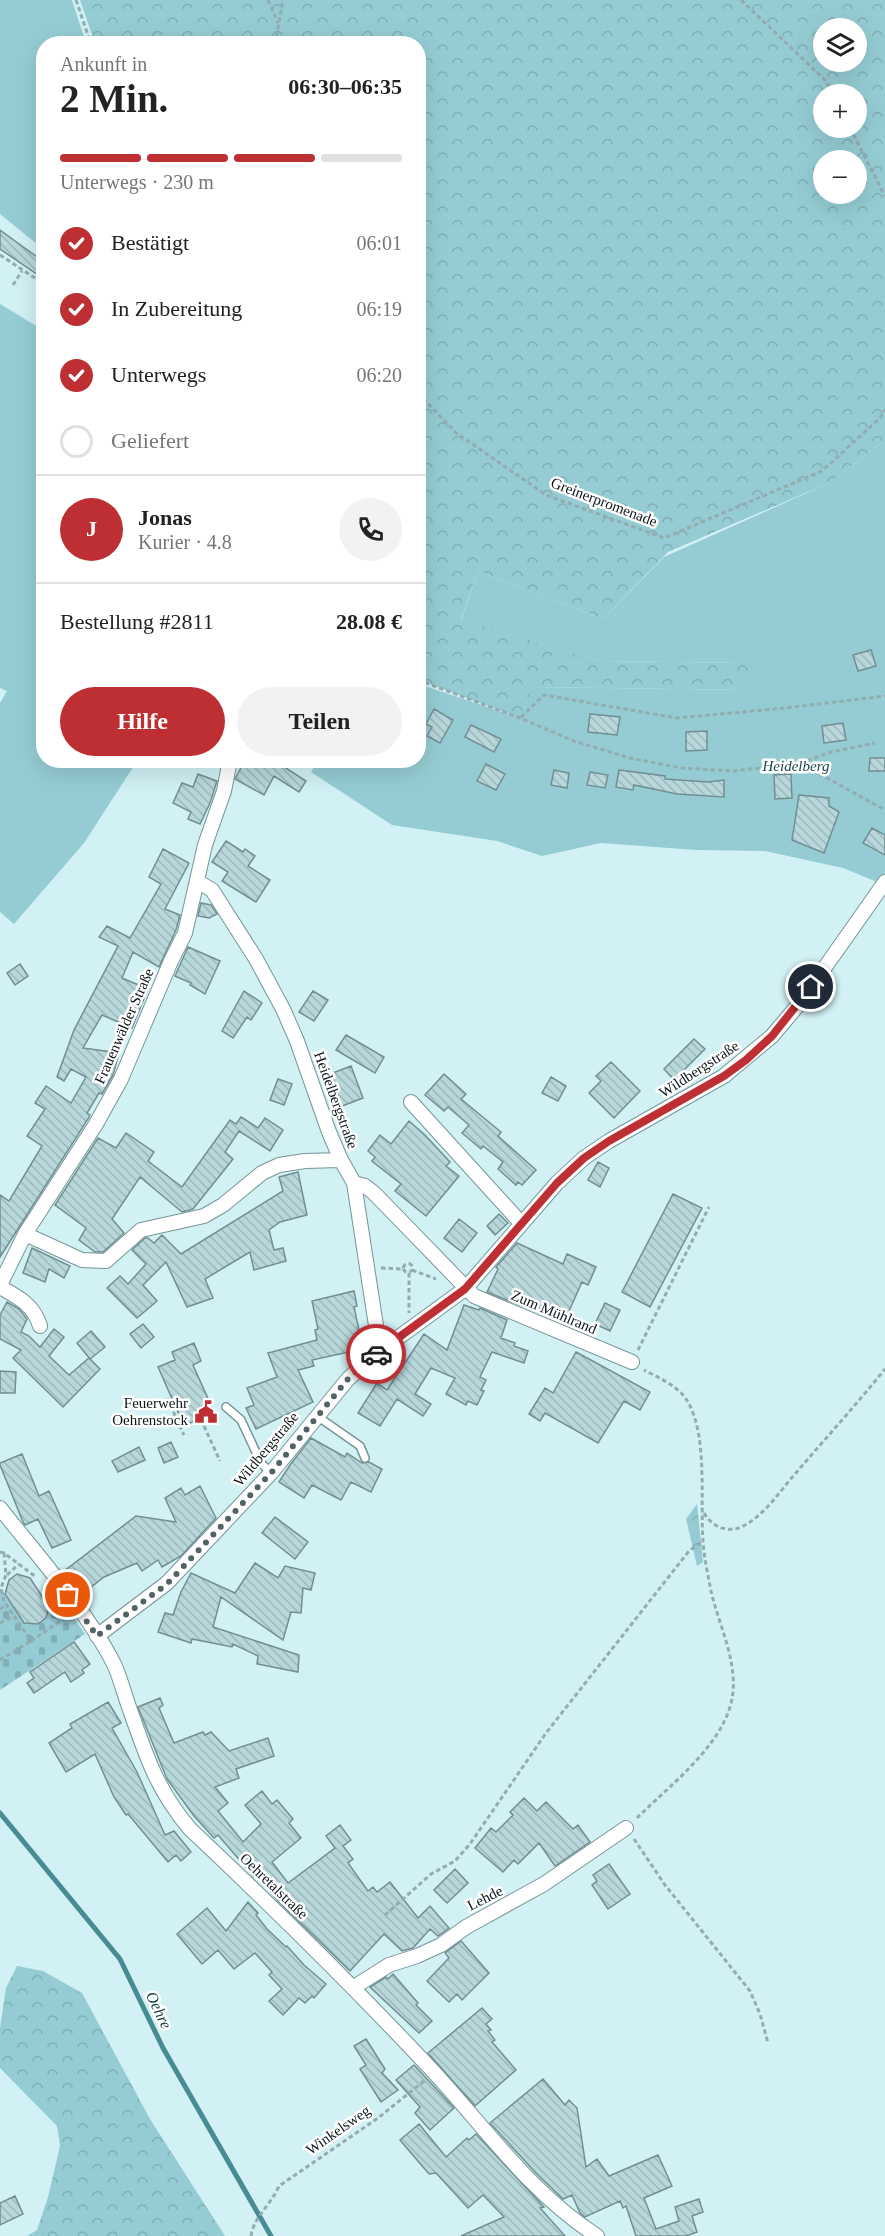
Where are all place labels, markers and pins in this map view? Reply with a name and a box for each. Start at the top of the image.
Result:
pin [785,961,836,1012]
place label: Feuerwehr Oehrenstock [112,1395,188,1428]
public building icon: Feuerwehr Oehrenstock [193,1399,219,1425]
pin [42,1569,93,1620]

